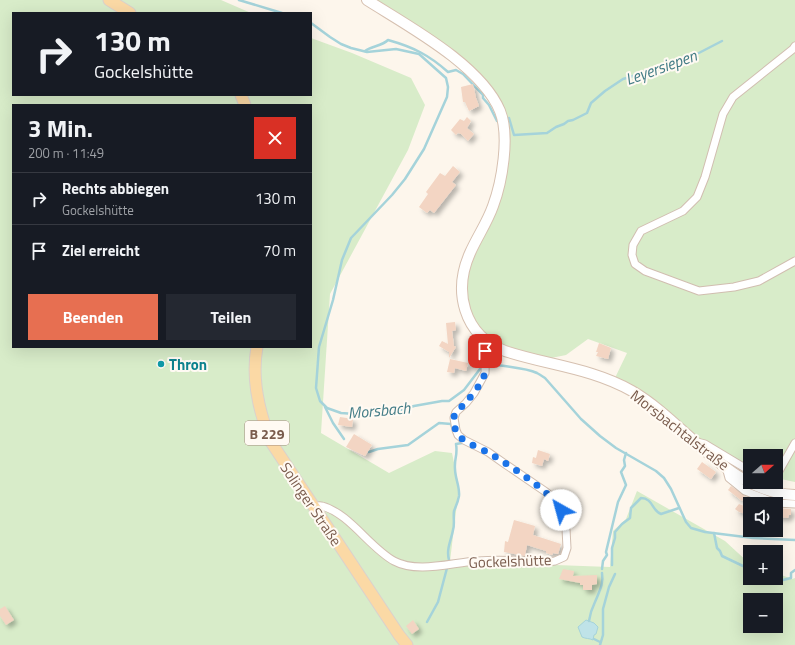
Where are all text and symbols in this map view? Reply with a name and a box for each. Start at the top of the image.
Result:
text: 130 m [94,19,171,62]
icon: right [28,28,80,80]
water label: Leyersiepen [622,43,701,91]
text: Gockelshütte [94,58,193,85]
text: 3 Min. [28,110,93,146]
button: close [254,117,296,159]
text: 200 m · 11:49 [28,143,104,163]
text: Rechts abbiegen [62,177,169,200]
text: 130 m [255,187,296,210]
icon: right [28,188,50,210]
text: Gockelshütte [62,200,134,220]
text: Ziel erreicht [62,239,140,262]
text: 70 m [263,239,296,262]
icon: arrive [28,240,50,262]
button: Beenden [28,294,158,340]
button: Teilen [166,294,296,340]
pin [468,334,502,368]
icon: arrive [474,340,496,362]
place label: Thron [169,353,207,376]
marker: Thron [156,359,166,369]
street label: Morsbachtalstraße [626,384,734,476]
water label: Morsbach [347,395,412,425]
road number: B 229 [245,421,289,445]
north arrow [743,449,783,489]
map controls [743,449,783,633]
street label: Solinger Straße [274,457,348,551]
position arrow [540,489,582,531]
button: sound [743,497,783,537]
button: + [743,545,783,585]
street label: Gockelshütte [468,548,552,574]
button: − [743,593,783,633]

